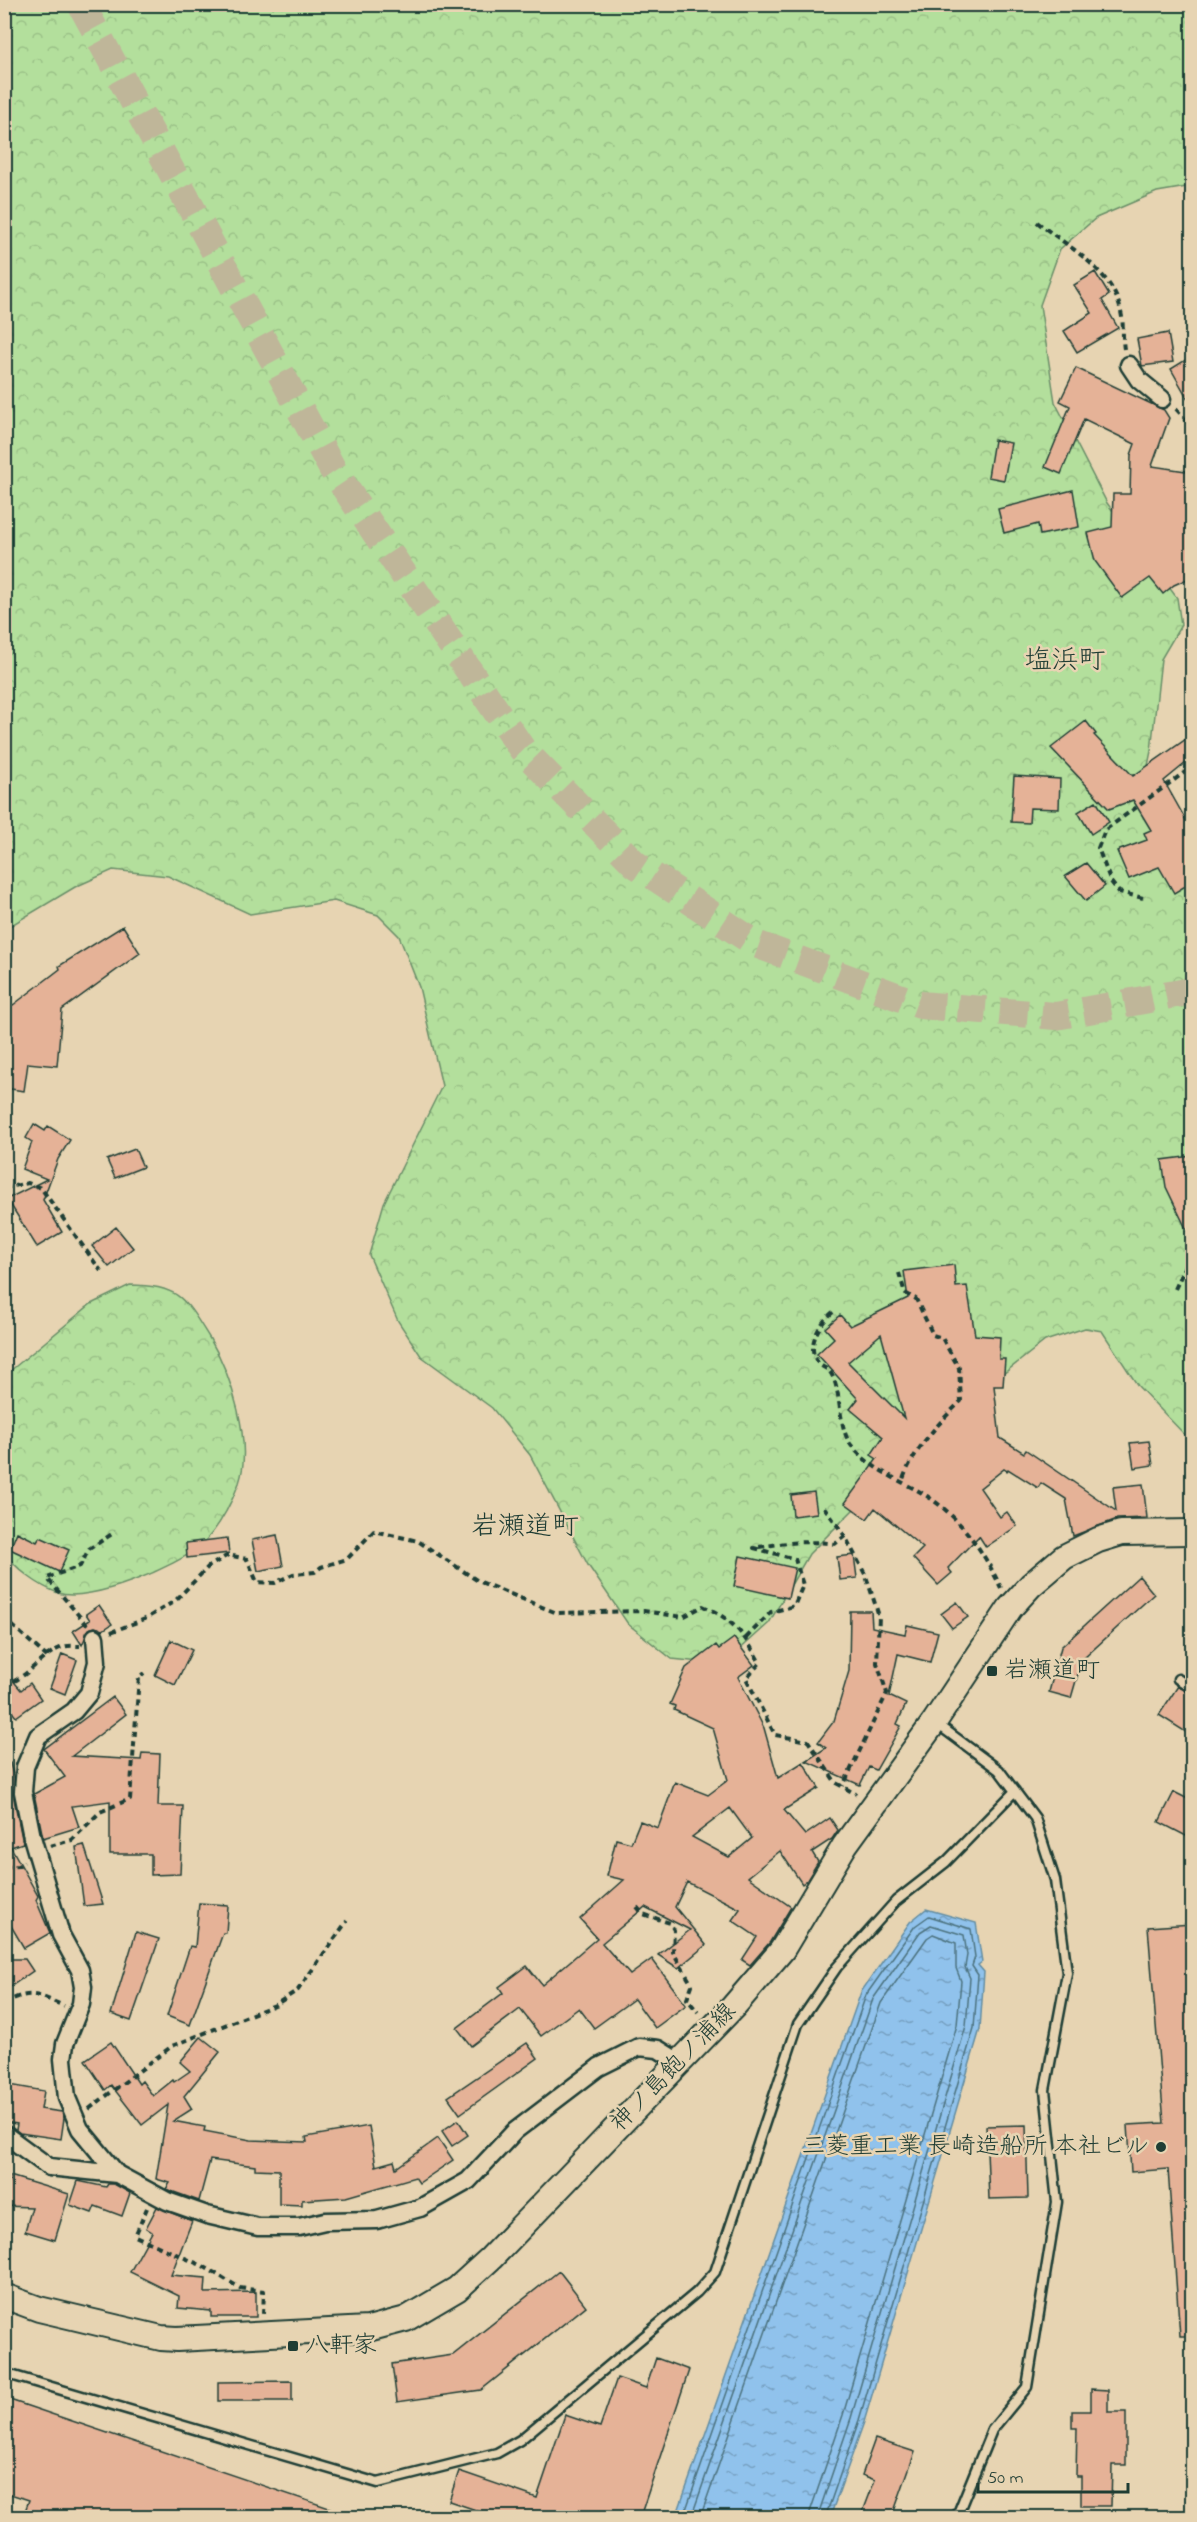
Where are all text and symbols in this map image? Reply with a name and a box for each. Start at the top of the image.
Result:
district label: 塩浜町 [1025,642,1106,681]
district label: 岩瀬道町 [471,1508,579,1547]
place label: 岩瀬道町 [1004,1654,1100,1689]
marker: 岩瀬道町 [985,1664,999,1678]
street label: 神ノ島飽ノ浦線 [603,1995,745,2141]
place label: 三菱重工業 長崎造船所 本社ビル [801,2130,1149,2165]
marker: 三菱重工業 長崎造船所 本社ビル [1154,2140,1168,2154]
place label: 八軒家 [305,2329,377,2364]
marker: 八軒家 [286,2339,300,2353]
scale bar [978,2456,1128,2494]
text: 50 m [987,2466,1024,2492]

